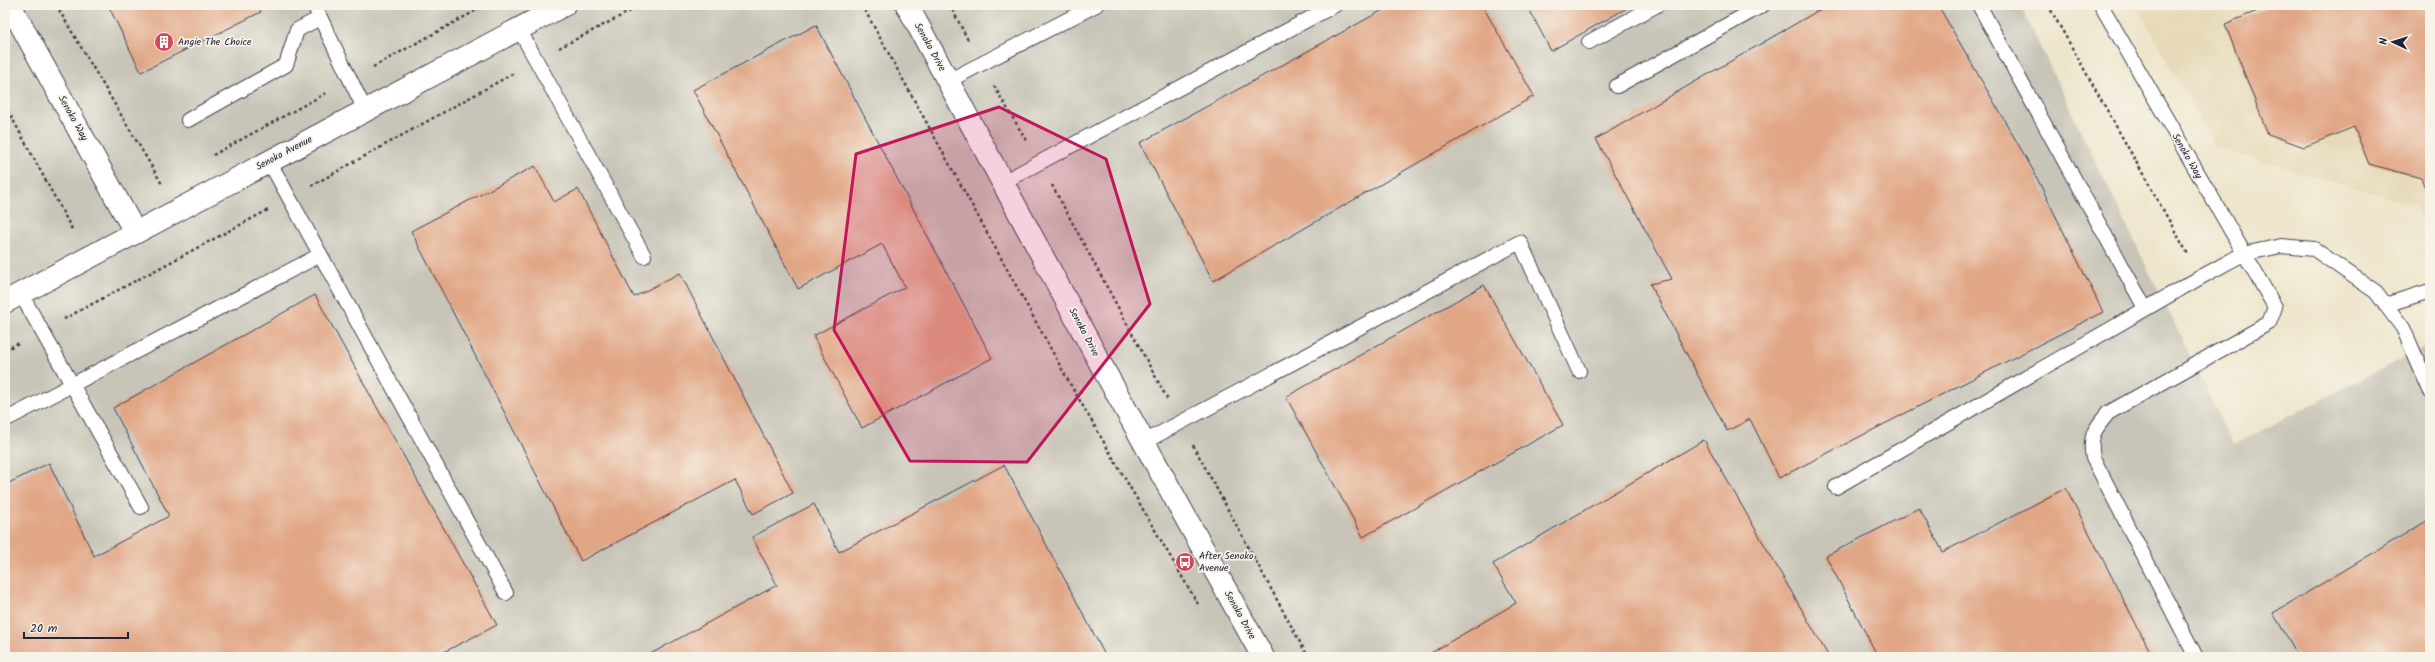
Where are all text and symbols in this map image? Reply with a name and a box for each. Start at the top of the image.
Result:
street label: Senoko Drive [910,20,950,75]
north arrow [2373,22,2413,62]
building icon: Angie The Choice [153,31,175,53]
place label: Angie The Choice [178,34,252,50]
text: N [2375,37,2393,45]
street label: Senoko Way [54,92,92,144]
street label: Senoko Way [2168,130,2207,182]
street label: Senoko Avenue [253,131,316,175]
street label: Senoko Drive [1064,305,1104,360]
place label: After Senoko Avenue [1199,548,1254,576]
bus stop icon: After Senoko Avenue [1174,551,1196,573]
street label: Senoko Drive [1220,588,1260,643]
scale bar [24,614,128,640]
text: 20 m [30,619,58,638]

